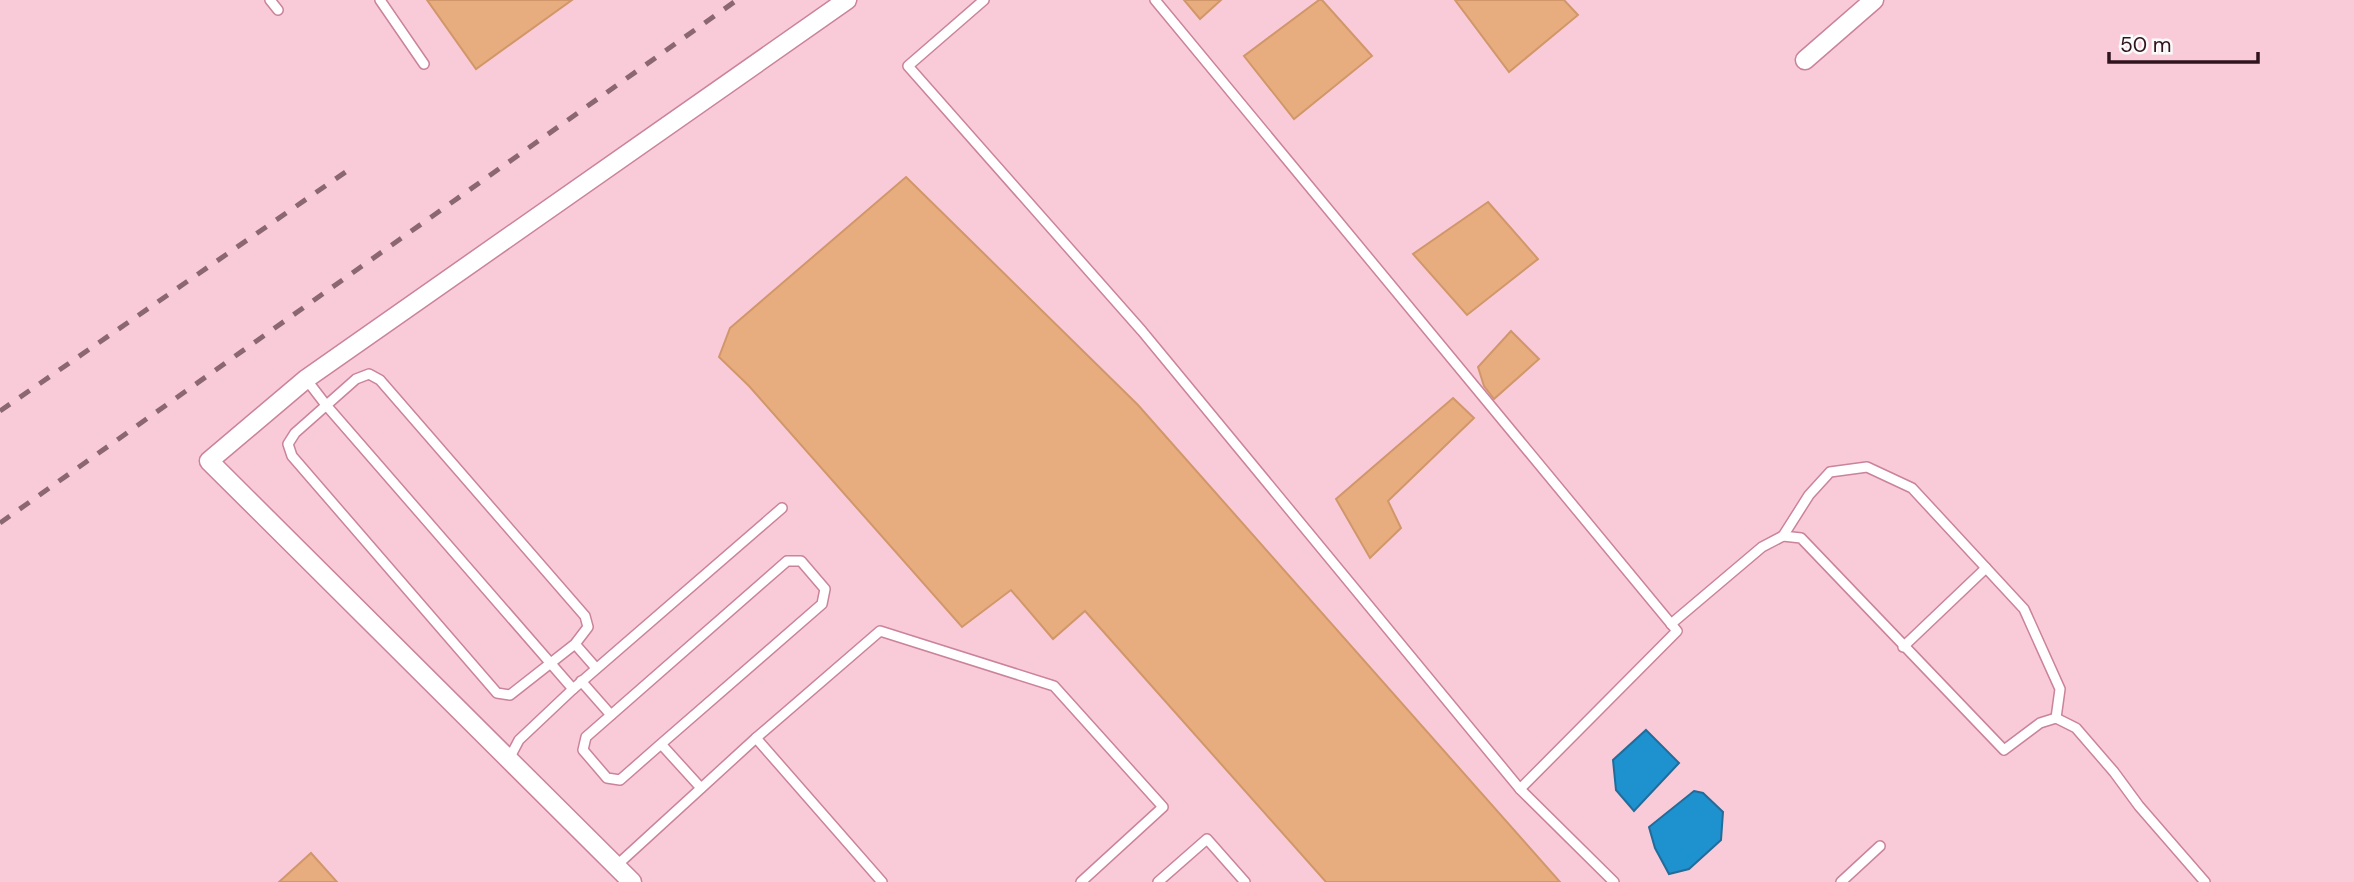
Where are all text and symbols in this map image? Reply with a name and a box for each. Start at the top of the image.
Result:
scale bar [2109,21,2258,65]
text: 50 m [2120,31,2171,59]

